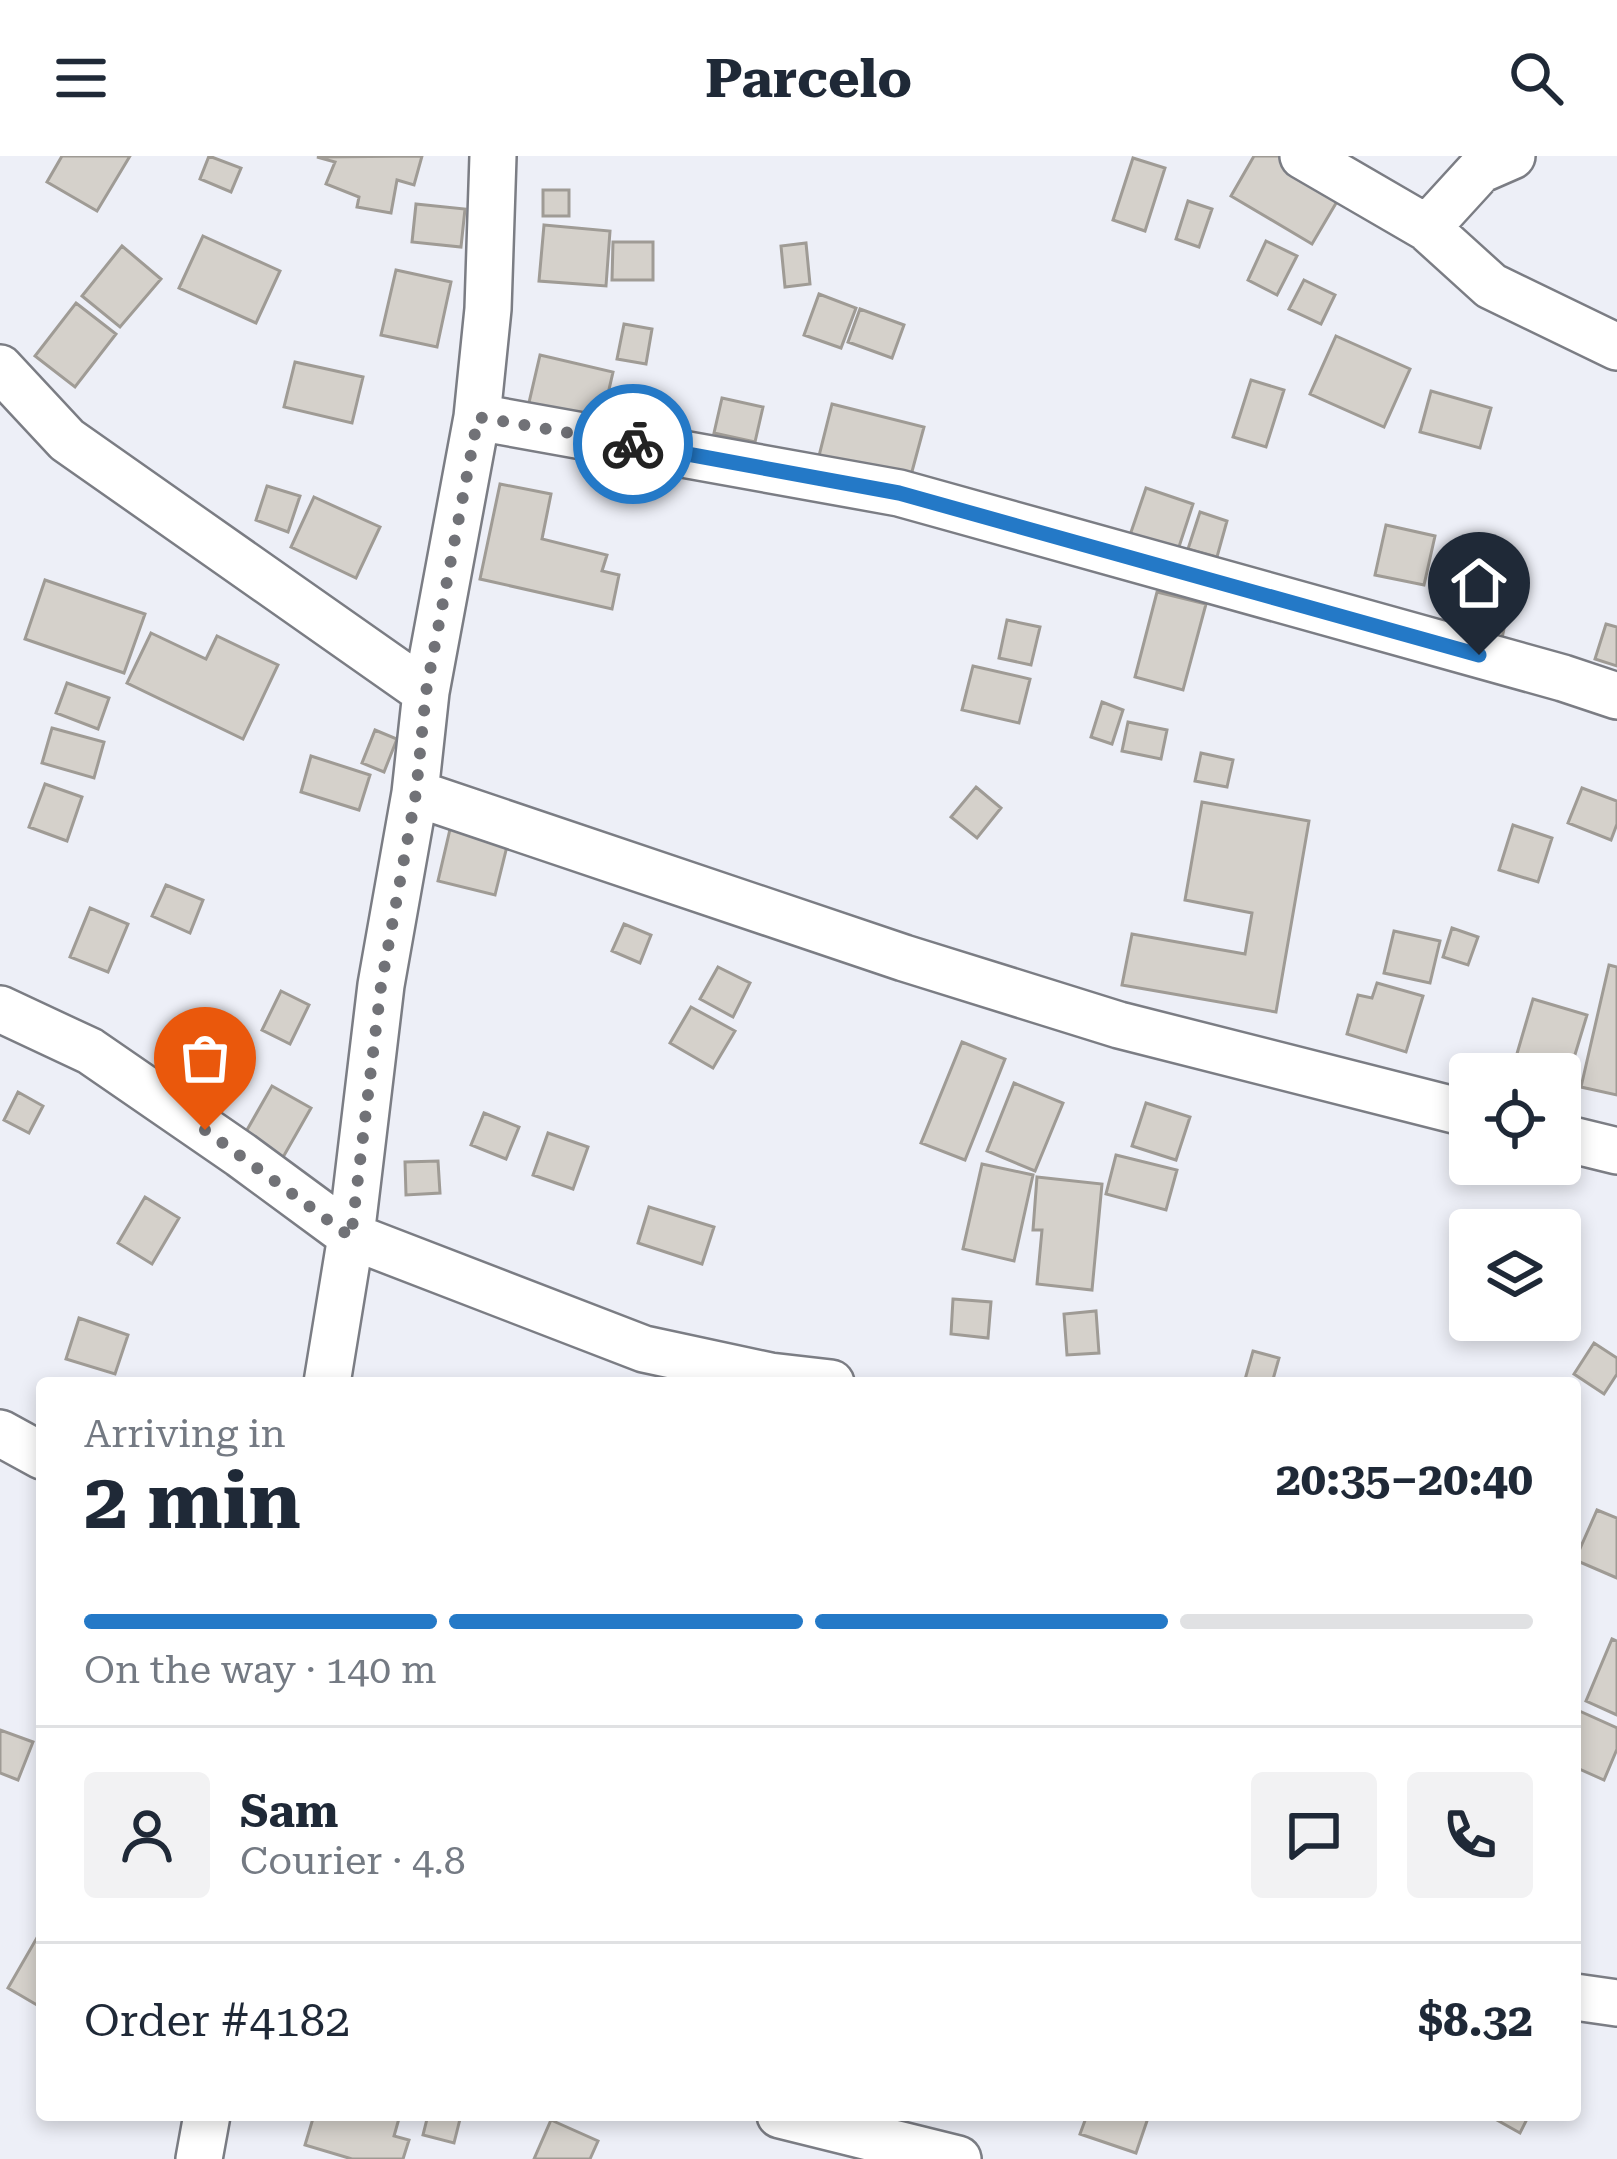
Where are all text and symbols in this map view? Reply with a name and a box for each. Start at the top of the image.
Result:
icon: menu [48,45,114,111]
icon: search [1503,45,1569,111]
text: Parcelo [705,47,912,110]
courier [573,384,693,504]
icon: bike [600,411,666,477]
pin [1428,532,1530,655]
icon: home [1446,550,1512,616]
pin [154,1007,256,1130]
icon: bag [172,1025,238,1091]
map controls [1449,1053,1581,1341]
button: locate [1449,1053,1581,1185]
button: layers [1449,1209,1581,1341]
text: Arriving in [84,1411,286,1457]
text: 20:35–20:40 [1276,1453,1533,1506]
text: 2 min [84,1456,301,1547]
text: On the way · 140 m [84,1647,436,1693]
button: person [84,1772,210,1898]
button: chat [1251,1772,1377,1898]
button: phone [1407,1772,1533,1898]
text: Sam [240,1785,338,1838]
text: Courier · 4.8 [240,1838,466,1884]
text: Order #4182 [84,1994,350,2047]
text: $8.32 [1418,1994,1533,2047]

